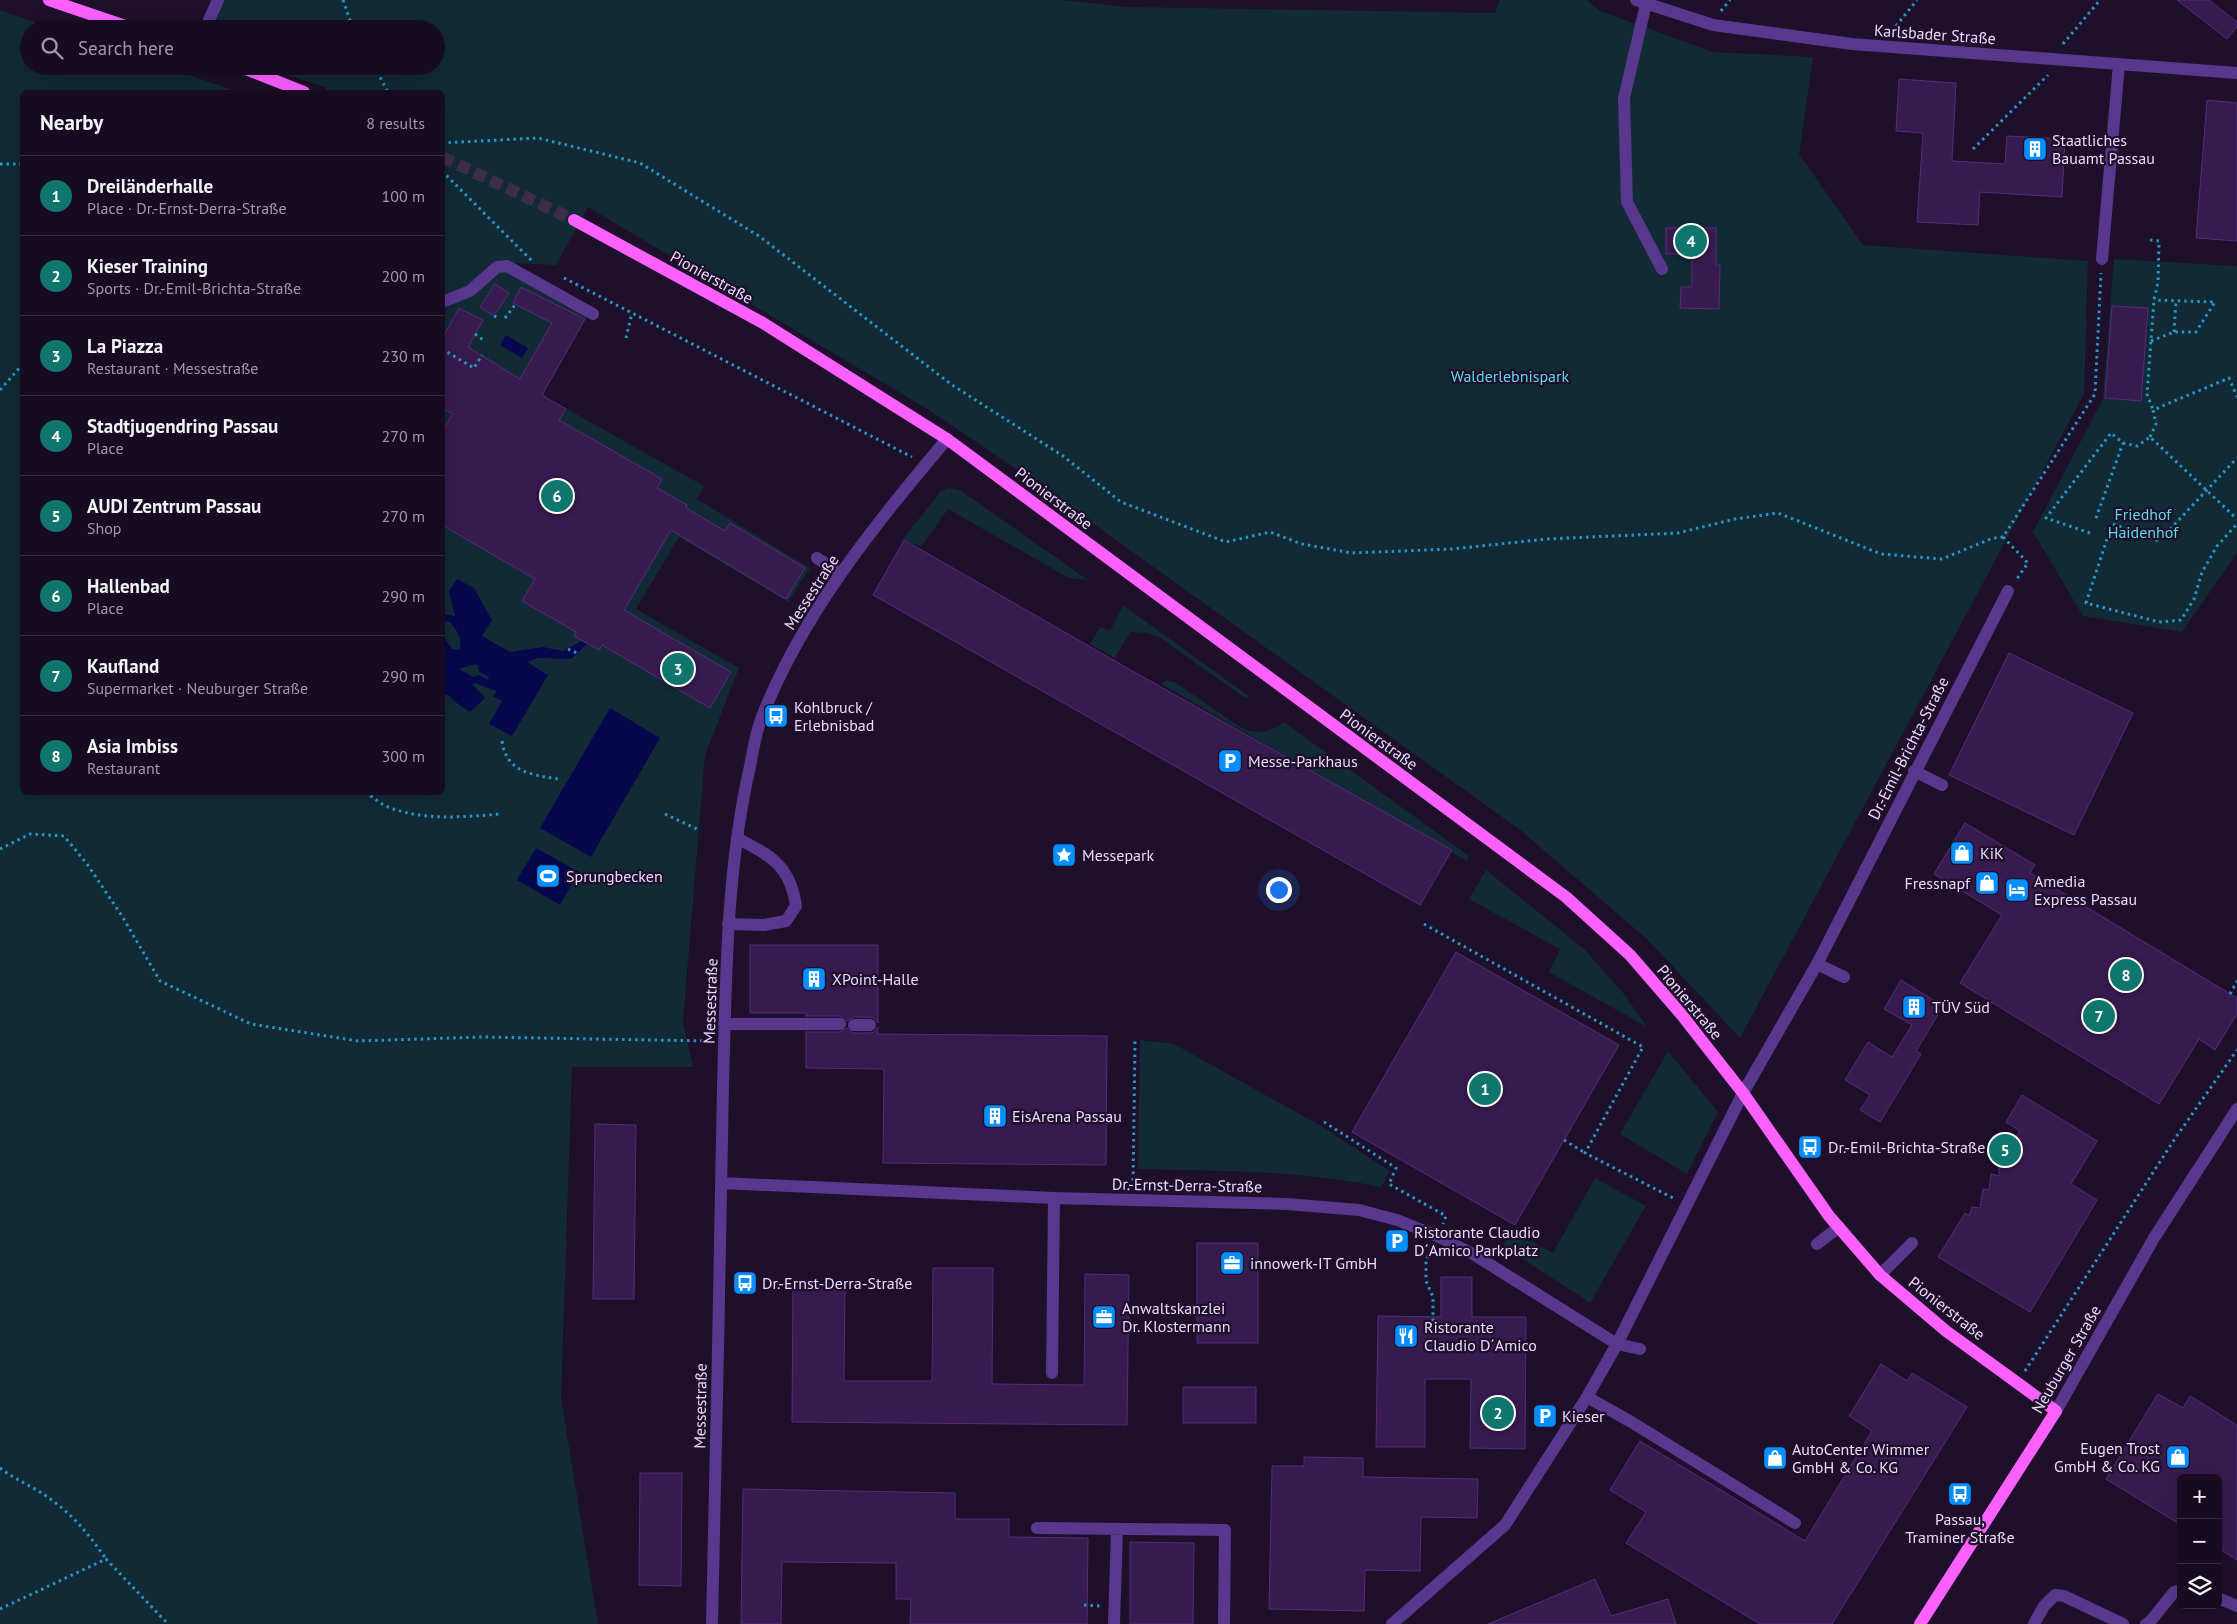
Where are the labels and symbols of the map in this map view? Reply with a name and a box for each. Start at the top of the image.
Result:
street label: Karlsbader Straße [1873,20,1997,48]
place label: Staatliches Bauamt Passau [2052,130,2155,168]
building icon: Staatliches Bauamt Passau [2022,136,2048,162]
pin: 4 [1675,222,1707,260]
street label: Pionierstraße [667,246,757,308]
park label: Walderlebnispark [1451,366,1569,386]
street label: Pionierstraße [1011,462,1097,534]
pin: 6 [541,477,573,515]
park label: Friedhof Haidenhof [2108,504,2179,542]
street label: Messestraße [779,551,843,633]
pin: 3 [662,650,694,688]
street label: Dr.-Emil-Brichta-Straße [1863,673,1953,823]
place label: Kohlbruck / Erlebnisbad [794,697,874,735]
bus stop icon: Kohlbruck / Erlebnisbad [763,703,789,729]
street label: Pionierstraße [1336,704,1422,774]
parking icon: Messe-Parkhaus [1217,748,1243,774]
place label: Messe-Parkhaus [1248,751,1358,771]
shop icon: KiK [1949,840,1975,866]
place icon: Messepark [1051,842,1077,868]
place label: KiK [1980,843,2004,863]
place label: Messepark [1082,845,1154,865]
sports icon: Sprungbecken [535,863,561,889]
place label: Sprungbecken [566,866,663,886]
shop icon: Fressnapf [1974,870,2000,896]
place label: Amedia Express Passau [2034,871,2137,909]
place label: Fressnapf [1904,873,1971,893]
your location [1266,877,1292,903]
hotel icon: Amedia Express Passau [2004,877,2030,903]
pin: 8 [2110,956,2142,994]
street label: Messestraße [699,958,721,1044]
street label: Pionierstraße [1653,961,1727,1043]
building icon: XPoint-Halle [801,966,827,992]
place label: XPoint-Halle [832,969,919,989]
building icon: TÜV Süd [1901,994,1927,1020]
place label: TÜV Süd [1932,997,1990,1017]
pin: 7 [2083,997,2115,1035]
pin: 1 [1469,1070,1501,1108]
building icon: EisArena Passau [982,1103,1008,1129]
place label: EisArena Passau [1012,1106,1122,1126]
pin: 5 [1989,1131,2021,1169]
bus stop icon: Dr.-Emil-Brichta-Straße [1797,1134,1823,1160]
place label: Dr.-Emil-Brichta-Straße [1828,1137,1985,1157]
street label: Dr.-Ernst-Derra-Straße [1112,1174,1262,1196]
place label: Ristorante Claudio D´Amico Parkplatz [1414,1222,1540,1260]
parking icon: Ristorante Claudio D´Amico Parkplatz [1384,1228,1410,1254]
office icon: innowerk-IT GmbH [1219,1250,1245,1276]
place label: innowerk-IT GmbH [1250,1253,1377,1273]
bus stop icon: Dr.-Ernst-Derra-Straße [732,1270,758,1296]
street label: Pionierstraße [1905,1272,1989,1344]
place label: Dr.-Ernst-Derra-Straße [762,1273,912,1293]
place label: Anwaltskanzlei Dr. Klostermann [1122,1298,1230,1336]
street label: Neuburger Straße [2027,1301,2105,1417]
office icon: Anwaltskanzlei Dr. Klostermann [1091,1304,1117,1330]
place label: Ristorante Claudio D´Amico [1424,1317,1537,1355]
restaurant icon: Ristorante Claudio D´Amico [1393,1323,1419,1349]
street label: Messestraße [689,1363,711,1449]
pin: 2 [1482,1394,1514,1432]
parking icon: Kieser [1532,1403,1558,1429]
place label: Kieser [1562,1406,1605,1426]
place label: Eugen Trost GmbH & Co. KG [2054,1438,2161,1476]
place label: AutoCenter Wimmer GmbH & Co. KG [1792,1439,1930,1477]
shop icon: Eugen Trost GmbH & Co. KG [2165,1444,2191,1470]
shop icon: AutoCenter Wimmer GmbH & Co. KG [1762,1445,1788,1471]
bus stop icon: Passau, Traminer Straße [1947,1481,1973,1507]
place label: Passau, Traminer Straße [1905,1509,2015,1547]

